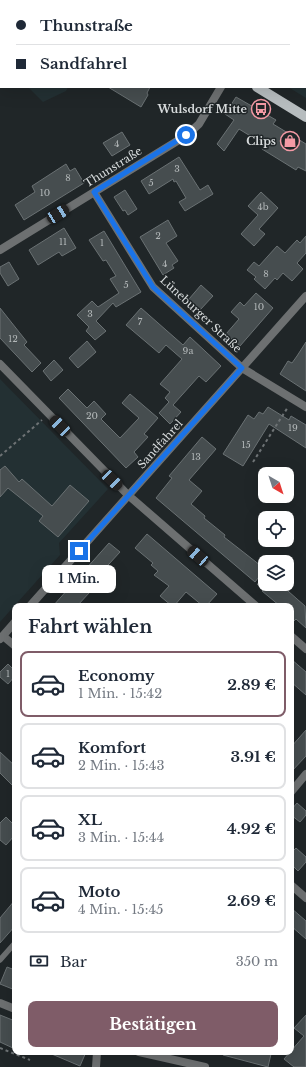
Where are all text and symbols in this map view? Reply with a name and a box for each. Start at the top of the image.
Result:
text: Thunstraße [40,16,133,35]
text: Sandfahrel [40,54,127,73]
bus stop icon: Wulsdorf Mitte [250,98,272,120]
place label: Wulsdorf Mitte [157,102,248,116]
route start [177,126,195,144]
shop icon: Clips [279,130,301,152]
place label: Clips [246,134,276,148]
house number: 4 [114,138,120,149]
street label: Thunstraße [81,144,145,190]
house number: 3 [174,163,180,174]
house number: 8 [65,172,71,183]
house number: 5 [148,177,154,188]
house number: 10 [40,187,50,198]
house number: 4b [257,201,269,212]
car [45,203,71,225]
house number: 2 [155,230,161,241]
house number: 11 [59,236,67,247]
house number: 1 [100,237,104,248]
house number: 4 [162,258,168,269]
house number: 8 [263,268,269,279]
street label: Lüneburger Straße [157,273,245,355]
house number: 5 [123,279,129,290]
house number: 10 [254,301,264,312]
house number: 3 [87,308,93,319]
house number: 7 [138,316,143,327]
house number: 12 [8,333,18,344]
house number: 9a [183,345,193,356]
house number: 20 [86,410,98,421]
car [47,413,73,439]
street label: Sandfahrel [134,416,186,471]
house number: 19 [288,422,298,433]
house number: 15 [241,439,251,450]
house number: 13 [191,451,201,462]
car [99,467,125,493]
north arrow [258,467,294,503]
map controls [258,467,294,591]
button: locate [258,511,294,547]
route end [70,542,88,560]
car [185,544,211,568]
button: layers [258,555,294,591]
callout: 1 Min. [42,565,116,593]
text: 1 Min. [58,570,100,587]
text: Fahrt wählen [28,616,152,638]
icon: car [30,666,66,702]
text: Economy [78,666,155,685]
house number: 1 [6,668,10,679]
text: 2.89 € [227,675,276,694]
text: 1 Min. · 15:42 [78,685,162,702]
icon: car [30,738,66,774]
text: Komfort [78,738,146,757]
text: 3.91 € [230,747,276,766]
text: 2 Min. · 15:43 [78,757,164,774]
icon: car [30,810,66,846]
text: XL [78,810,102,829]
text: 4.92 € [227,819,276,838]
text: 3 Min. · 15:44 [78,829,164,846]
icon: car [30,882,66,918]
text: Moto [78,882,120,901]
text: 2.69 € [227,891,276,910]
text: 4 Min. · 15:45 [78,901,163,918]
icon: cash [28,950,50,972]
text: Bar [60,952,87,971]
text: 350 m [236,953,278,970]
button: Bestätigen [28,1001,278,1047]

